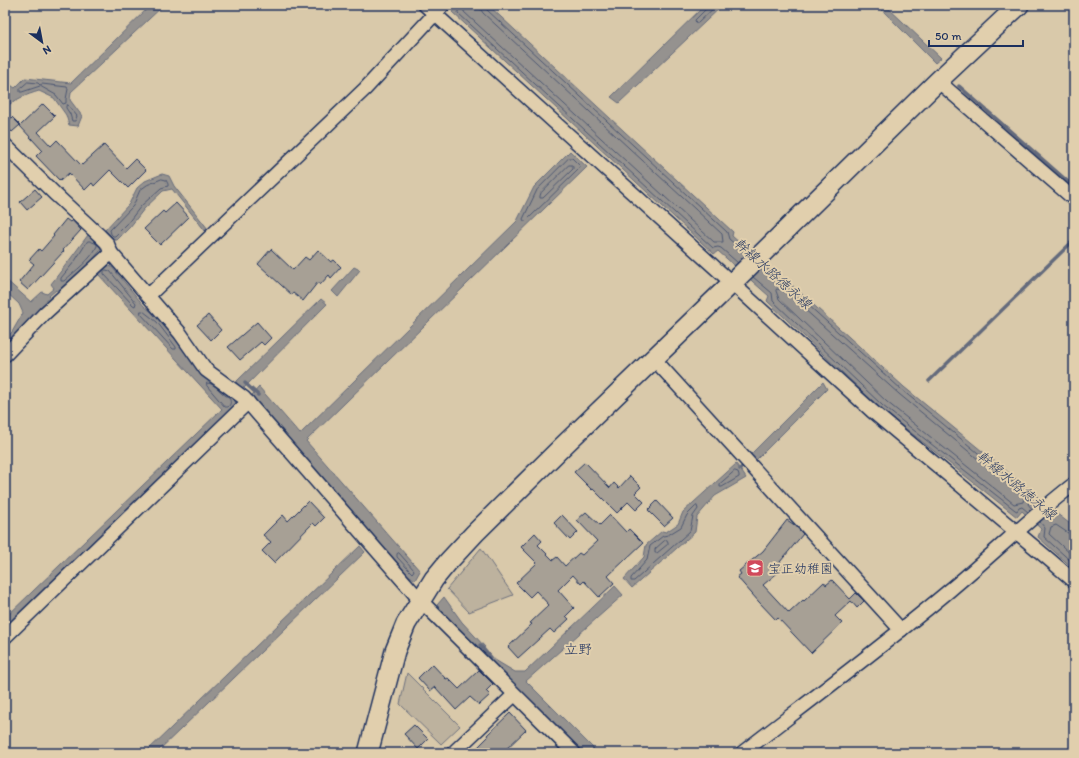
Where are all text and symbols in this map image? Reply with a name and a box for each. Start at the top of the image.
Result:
north arrow [22,22,62,62]
scale bar [929,22,1023,48]
text: 50 m [935,29,961,43]
text: N [40,43,54,58]
water label: 幹線水路徳永線 [731,234,816,313]
water label: 幹線水路徳永線 [974,447,1060,524]
school or university icon: 宝正幼稚園 [745,558,765,578]
place label: 宝正幼稚園 [768,561,833,576]
district label: 立野 [564,641,592,658]

